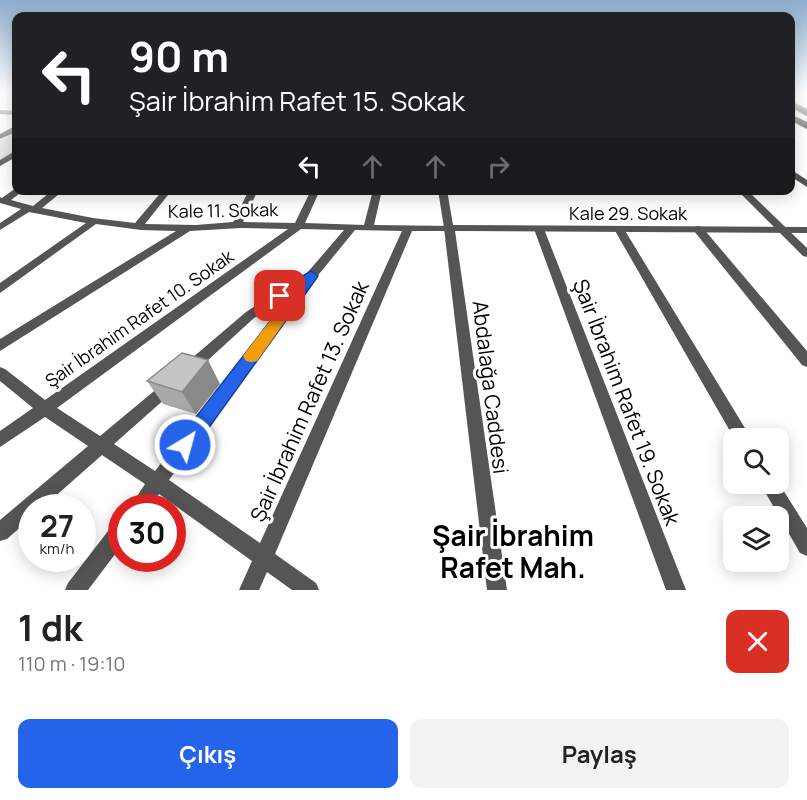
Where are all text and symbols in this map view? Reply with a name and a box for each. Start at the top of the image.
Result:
text: 90 m [129,27,229,85]
icon: left [30,36,108,114]
text: Şair İbrahim Rafet 15. Sokak [129,82,465,119]
icon: left [293,150,326,183]
icon: ahead [356,150,389,183]
icon: ahead [419,150,452,183]
icon: right [482,150,515,183]
street label: Kale 11. Sokak [168,197,279,223]
street label: Kale 29. Sokak [569,201,688,225]
street label: Şair İbrahim Rafet 10. Sokak [40,243,239,392]
pin [254,270,305,321]
street label: Şair İbrahim Rafet 19. Sokak [567,275,687,530]
street label: Şair İbrahim Rafet 13. Sokak [243,276,375,526]
icon: arrive [263,279,296,312]
street label: Abdalağa Caddesi [466,299,516,475]
position arrow [153,413,217,477]
map controls [723,428,789,572]
button: search [723,428,789,494]
speed limit sign: 30 [108,494,186,572]
text: 27 [40,505,74,546]
button: layers [723,506,789,572]
district label: Şair İbrahim Rafet Mah. [432,516,594,586]
text: km/h [40,538,74,559]
text: 1 dk [18,603,83,652]
button: close [726,610,789,673]
text: 110 m · 19:10 [18,650,125,677]
button: Çıkış [18,719,398,788]
button: Paylaş [410,719,789,788]

